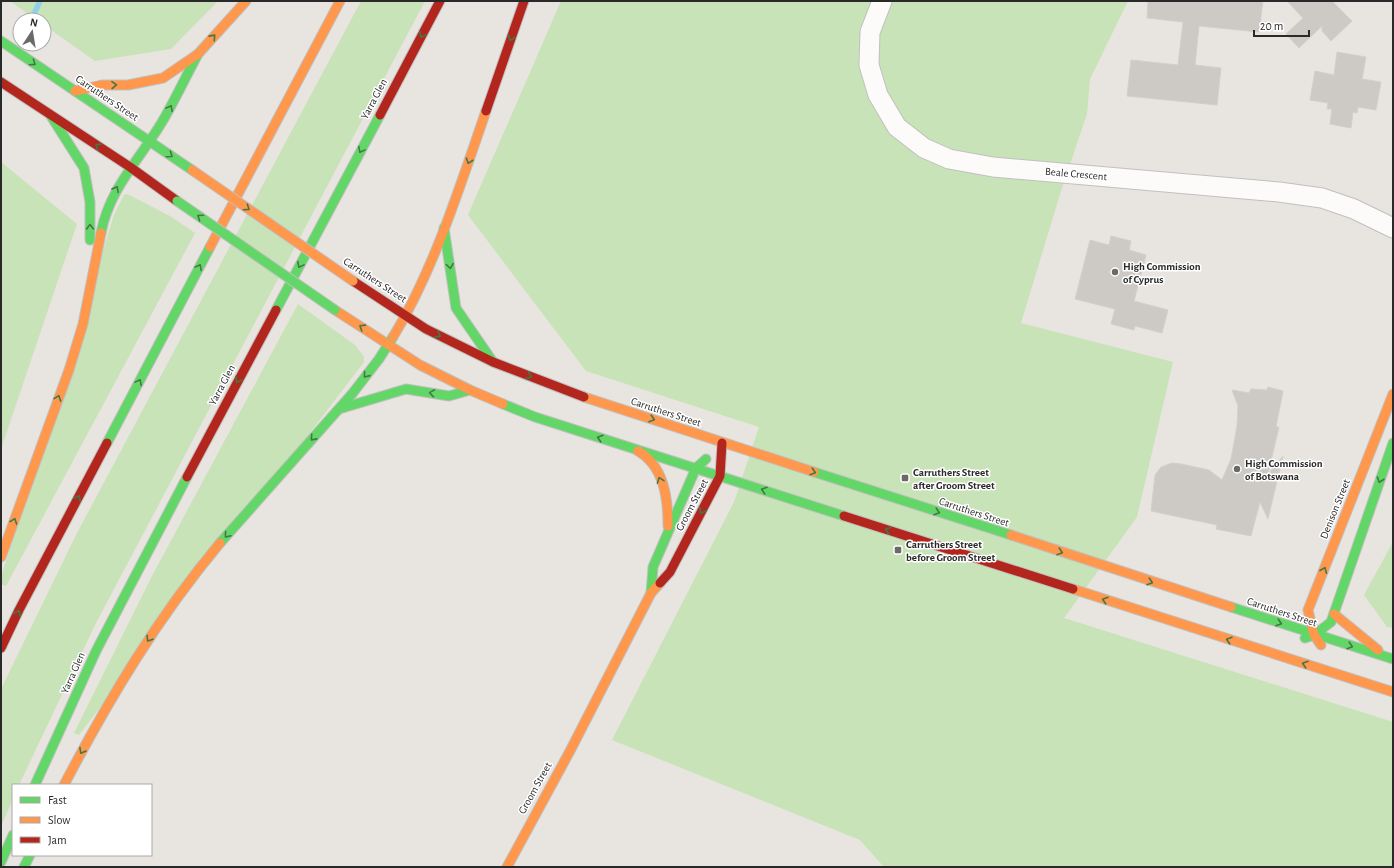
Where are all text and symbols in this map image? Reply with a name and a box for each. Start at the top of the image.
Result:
north arrow [12,12,52,52]
scale bar [1254,12,1309,38]
text: N [29,17,39,29]
text: 20 m [1260,20,1283,32]
one-way arrow [419,31,427,39]
one-way arrow [507,34,516,41]
one-way arrow [208,35,215,42]
one-way arrow [29,58,36,66]
street label: Carruthers Street [74,73,141,123]
street label: Yarra Glen [359,77,389,121]
one-way arrow [111,81,117,89]
one-way arrow [165,105,172,112]
one-way arrow [95,144,102,151]
one-way arrow [358,146,365,153]
one-way arrow [166,150,173,158]
one-way arrow [465,157,473,164]
street label: Beale Crescent [1045,166,1108,182]
one-way arrow [112,186,119,193]
one-way arrow [243,203,250,211]
one-way arrow [197,215,204,222]
one-way arrow [86,224,94,230]
street label: Carruthers Street [341,255,409,305]
one-way arrow [297,261,304,268]
place label: High Commission of Cyprus [1123,261,1201,285]
one-way arrow [445,263,454,269]
one-way arrow [194,264,202,272]
marker: High Commission of Cyprus [1110,267,1120,277]
one-way arrow [359,324,366,332]
one-way arrow [434,330,442,338]
street label: Yarra Glen [207,363,237,407]
one-way arrow [363,371,370,378]
one-way arrow [526,372,533,380]
one-way arrow [236,375,243,383]
one-way arrow [134,379,141,387]
one-way arrow [429,389,435,398]
one-way arrow [54,395,62,402]
street label: Carruthers Street [630,395,703,429]
one-way arrow [648,415,655,423]
one-way arrow [310,433,317,440]
one-way arrow [597,434,604,443]
place label: High Commission of Botswana [1245,458,1323,482]
marker: High Commission of Botswana [1232,464,1242,474]
place label: Carruthers Street after Groom Street [913,467,995,491]
one-way arrow [809,468,816,476]
marker: Carruthers Street after Groom Street [900,473,910,483]
one-way arrow [657,476,665,483]
one-way arrow [1377,476,1385,483]
street label: Groom Street [674,477,710,533]
street label: Denison Street [1318,477,1352,540]
one-way arrow [761,487,768,495]
one-way arrow [73,494,81,502]
street label: Carruthers Street [938,495,1011,529]
one-way arrow [699,507,707,514]
one-way arrow [933,508,940,516]
one-way arrow [10,517,18,524]
one-way arrow [885,527,892,535]
one-way arrow [224,531,231,538]
place label: Carruthers Street before Groom Street [906,539,995,563]
marker: Carruthers Street before Groom Street [893,545,903,555]
one-way arrow [1057,548,1064,556]
one-way arrow [1319,566,1327,573]
one-way arrow [1147,577,1154,585]
street label: Carruthers Street [1246,595,1319,629]
one-way arrow [1102,596,1109,605]
one-way arrow [13,609,21,617]
one-way arrow [1275,618,1282,627]
one-way arrow [147,635,154,642]
one-way arrow [1226,636,1233,645]
one-way arrow [1346,641,1353,650]
street label: Yarra Glen [59,651,87,695]
one-way arrow [1301,660,1308,669]
one-way arrow [80,747,87,754]
street label: Groom Street [516,760,554,816]
legend [12,784,152,856]
text: Fast [48,794,67,806]
text: Slow [48,814,70,826]
text: Jam [48,834,67,846]

